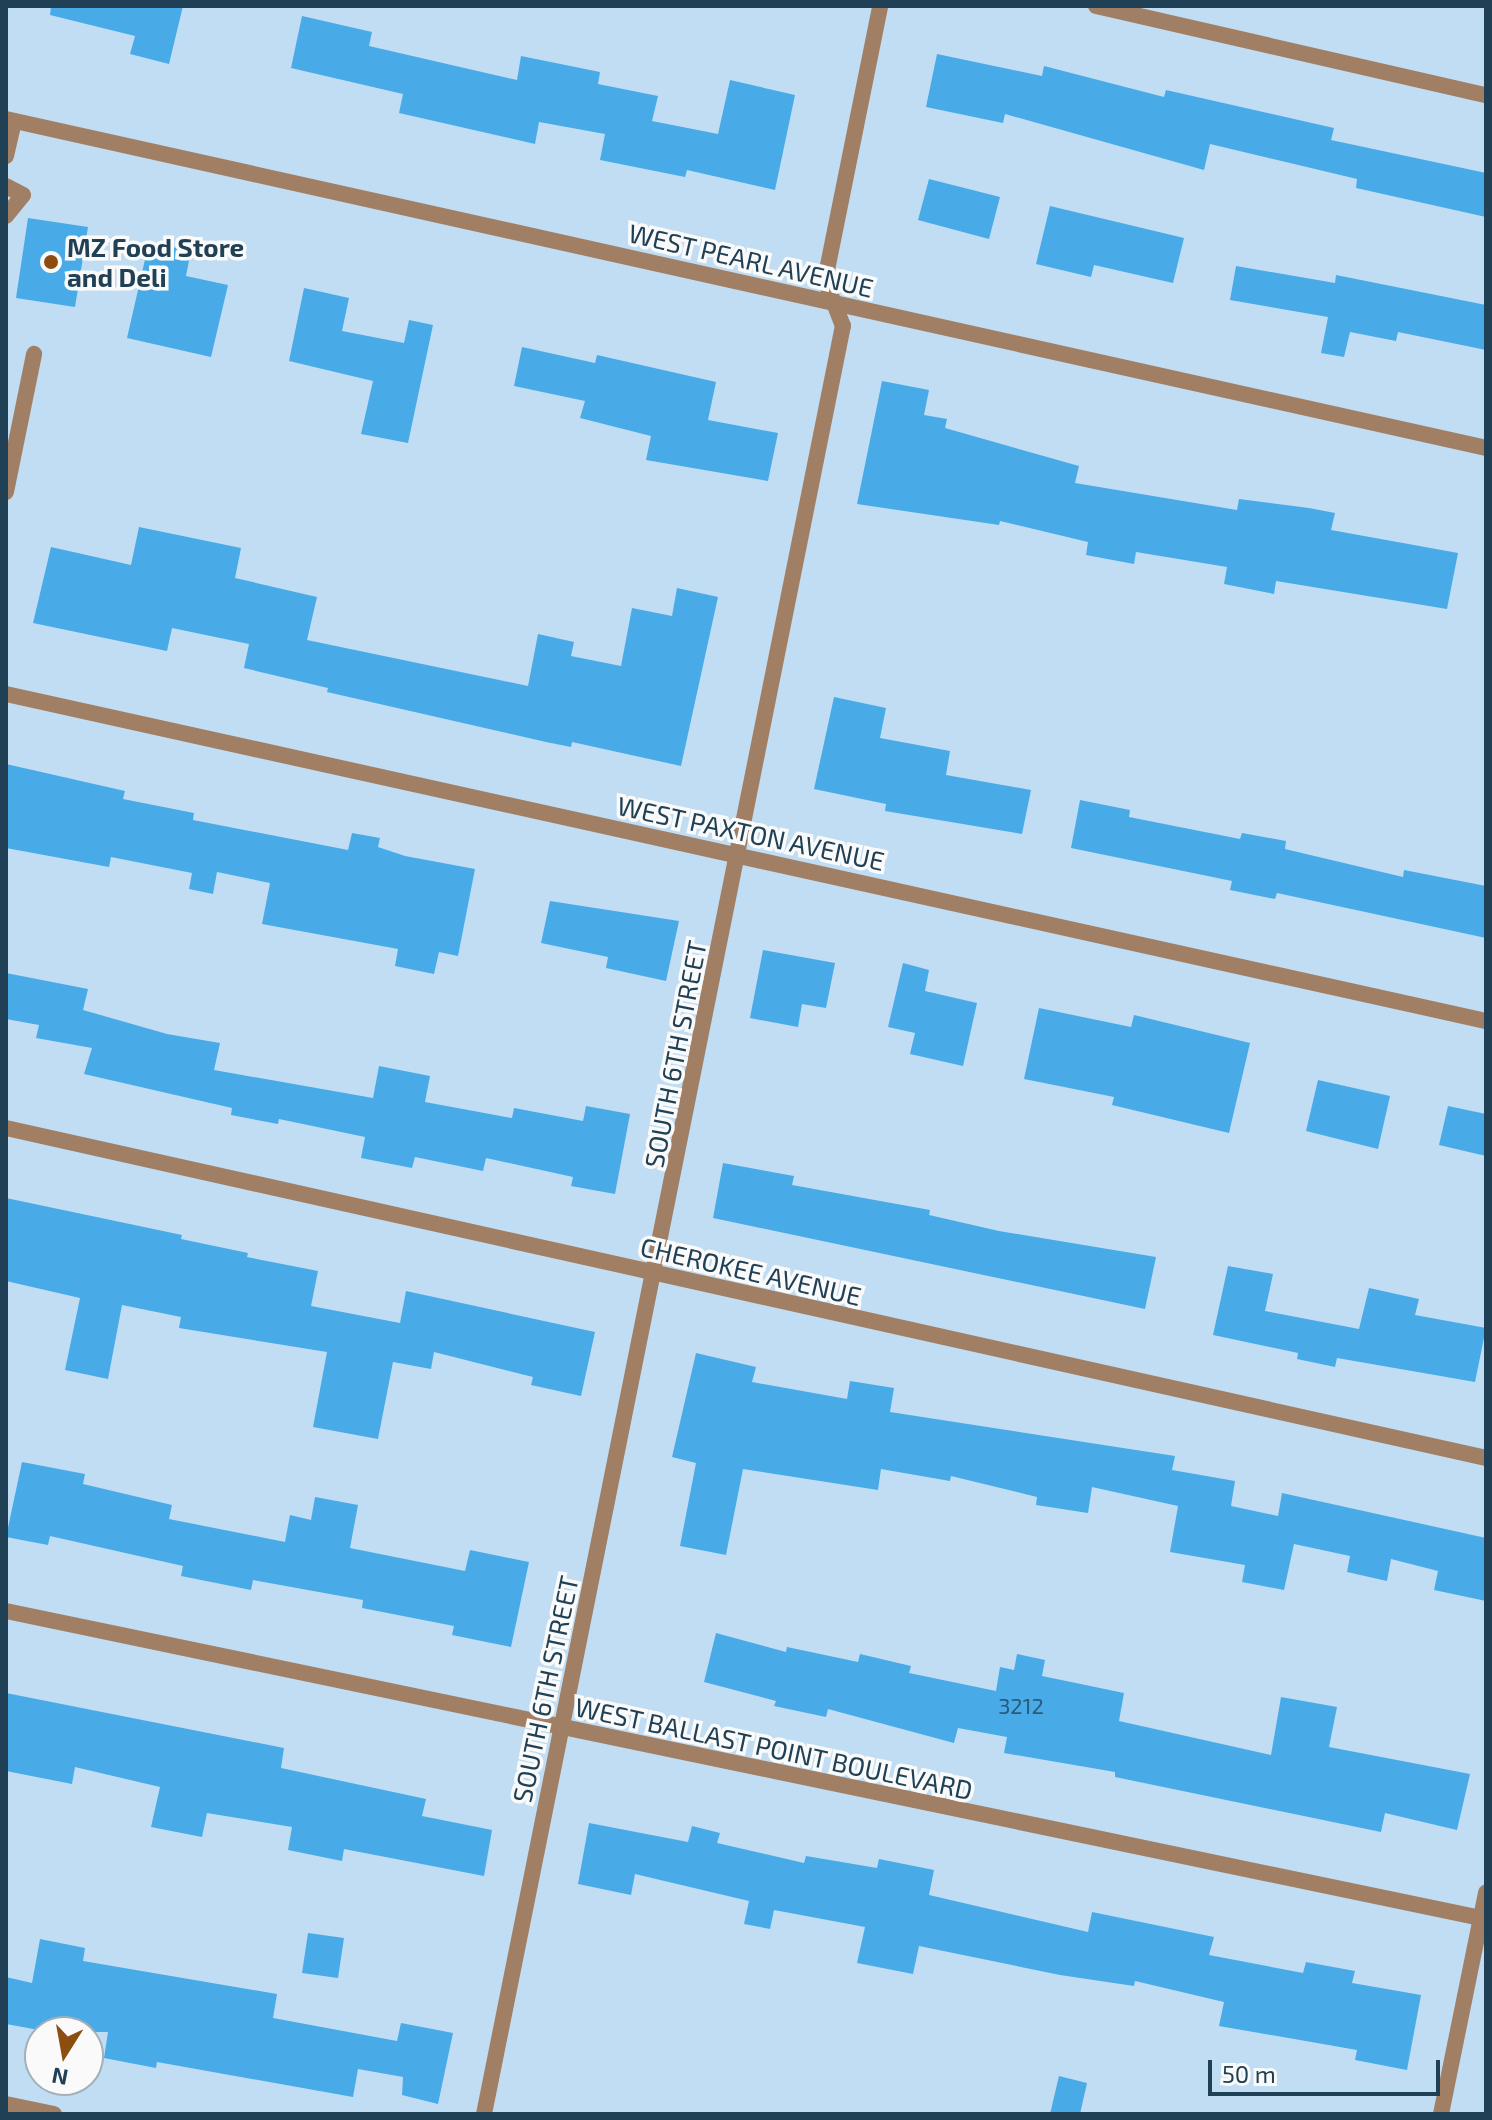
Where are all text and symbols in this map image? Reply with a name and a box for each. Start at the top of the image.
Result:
street label: WEST PEARL AVENUE [625,216,877,304]
place label: MZ Food Store and Deli [67,231,244,292]
marker: MZ Food Store and Deli [42,253,60,271]
street label: WEST PAXTON AVENUE [614,789,888,877]
street label: SOUTH 6TH STREET [638,938,712,1170]
street label: CHEROKEE AVENUE [637,1230,865,1312]
street label: SOUTH 6TH STREET [506,1573,584,1805]
street label: WEST BALLAST POINT BOULEVARD [572,1690,976,1806]
house number: 3212 [998,1693,1044,1719]
north arrow [24,2016,104,2096]
scale bar [1212,2044,1444,2094]
text: 50 m [1222,2059,1276,2088]
text: N [50,2063,70,2092]

